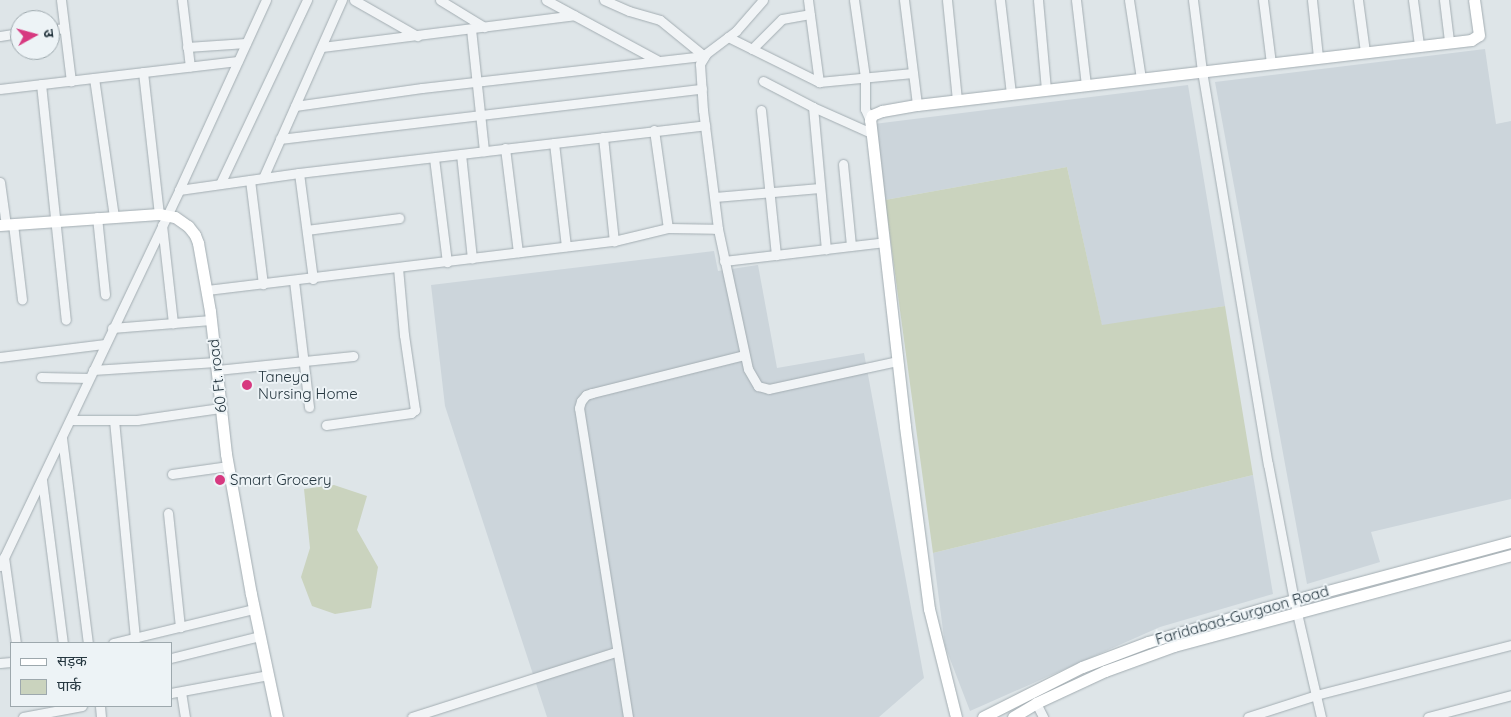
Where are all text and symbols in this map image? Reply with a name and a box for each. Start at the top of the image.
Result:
north arrow [10,10,60,60]
text: उ [39,28,58,38]
street label: 60 Ft. road [204,338,230,414]
place label: Taneya Nursing Home [258,367,358,402]
marker: Taneya Nursing Home [240,378,254,392]
place label: Smart Grocery [230,471,332,489]
marker: Smart Grocery [214,474,226,486]
street label: Faridabad-Gurgaon Road [1153,582,1331,648]
legend [10,642,172,707]
text: सड़क [57,651,87,670]
text: पार्क [57,676,81,695]

